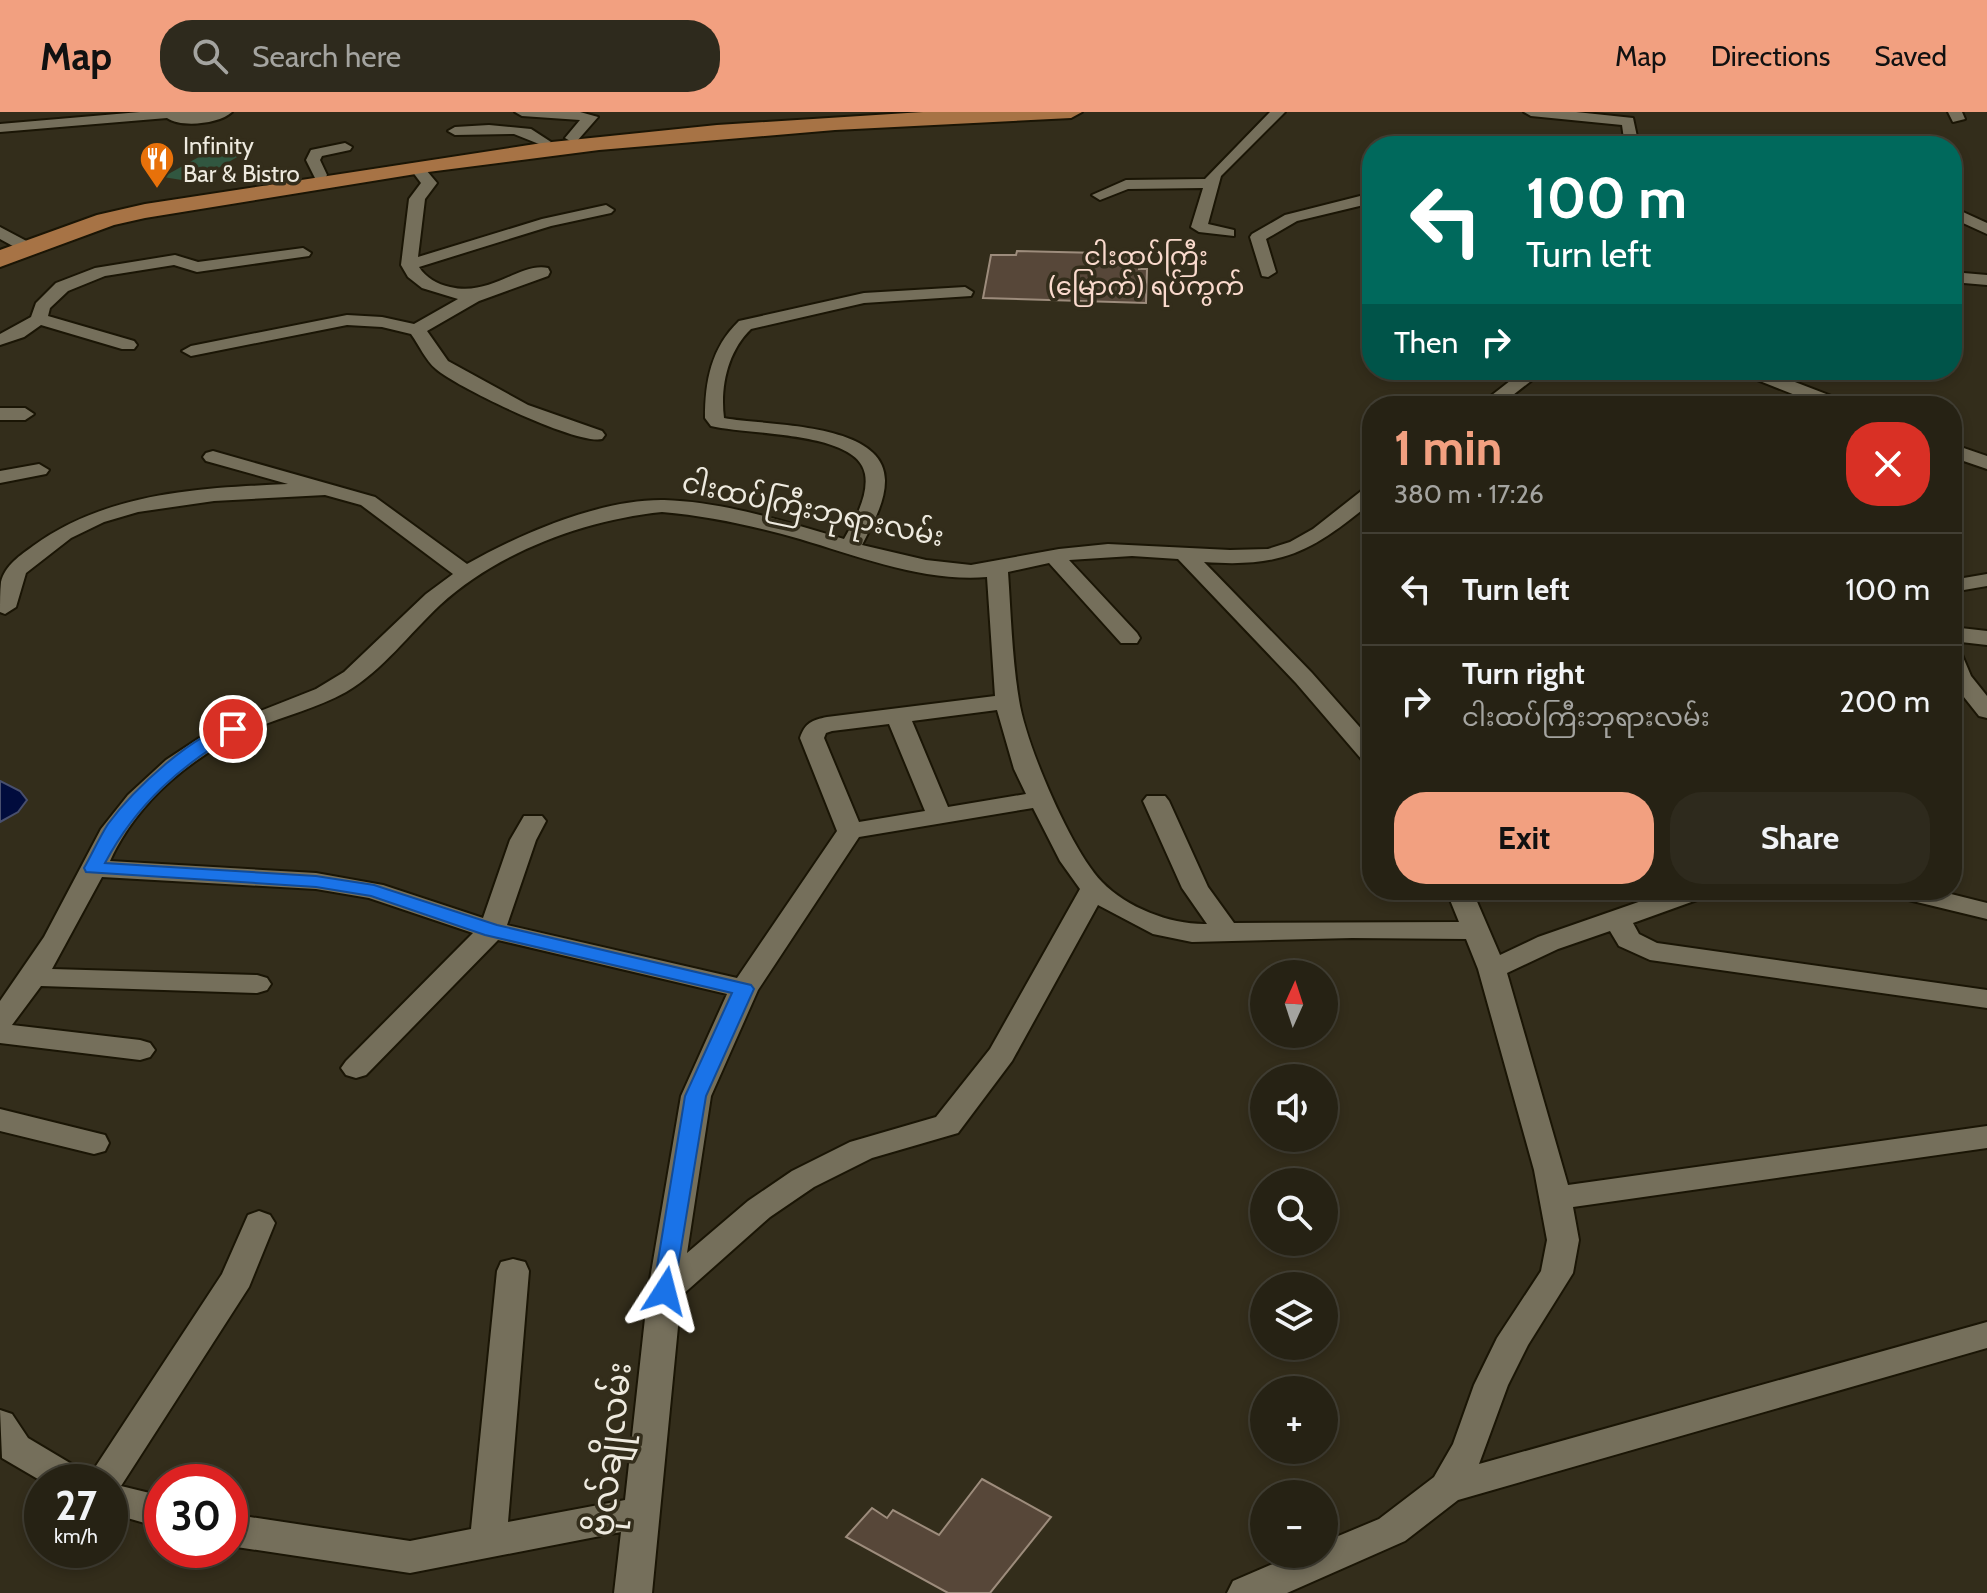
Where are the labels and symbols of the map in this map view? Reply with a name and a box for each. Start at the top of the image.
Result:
place label: Infinity Bar & Bistro [183,131,300,188]
restaurant icon: Infinity Bar & Bistro [138,140,176,190]
district label: ငါးထပ်ကြီး (မြောက်) ရပ်ကွက် [1048,239,1244,307]
street label: ငါးထပ်ကြီးဘုရားလမ်း [678,464,947,559]
pin [199,695,267,763]
north arrow [1250,960,1338,1048]
position arrow [623,1249,707,1333]
street label: ဗိုလ်ချိုလမ်း [577,1360,648,1539]
speed limit sign: 30 [144,1464,248,1568]

